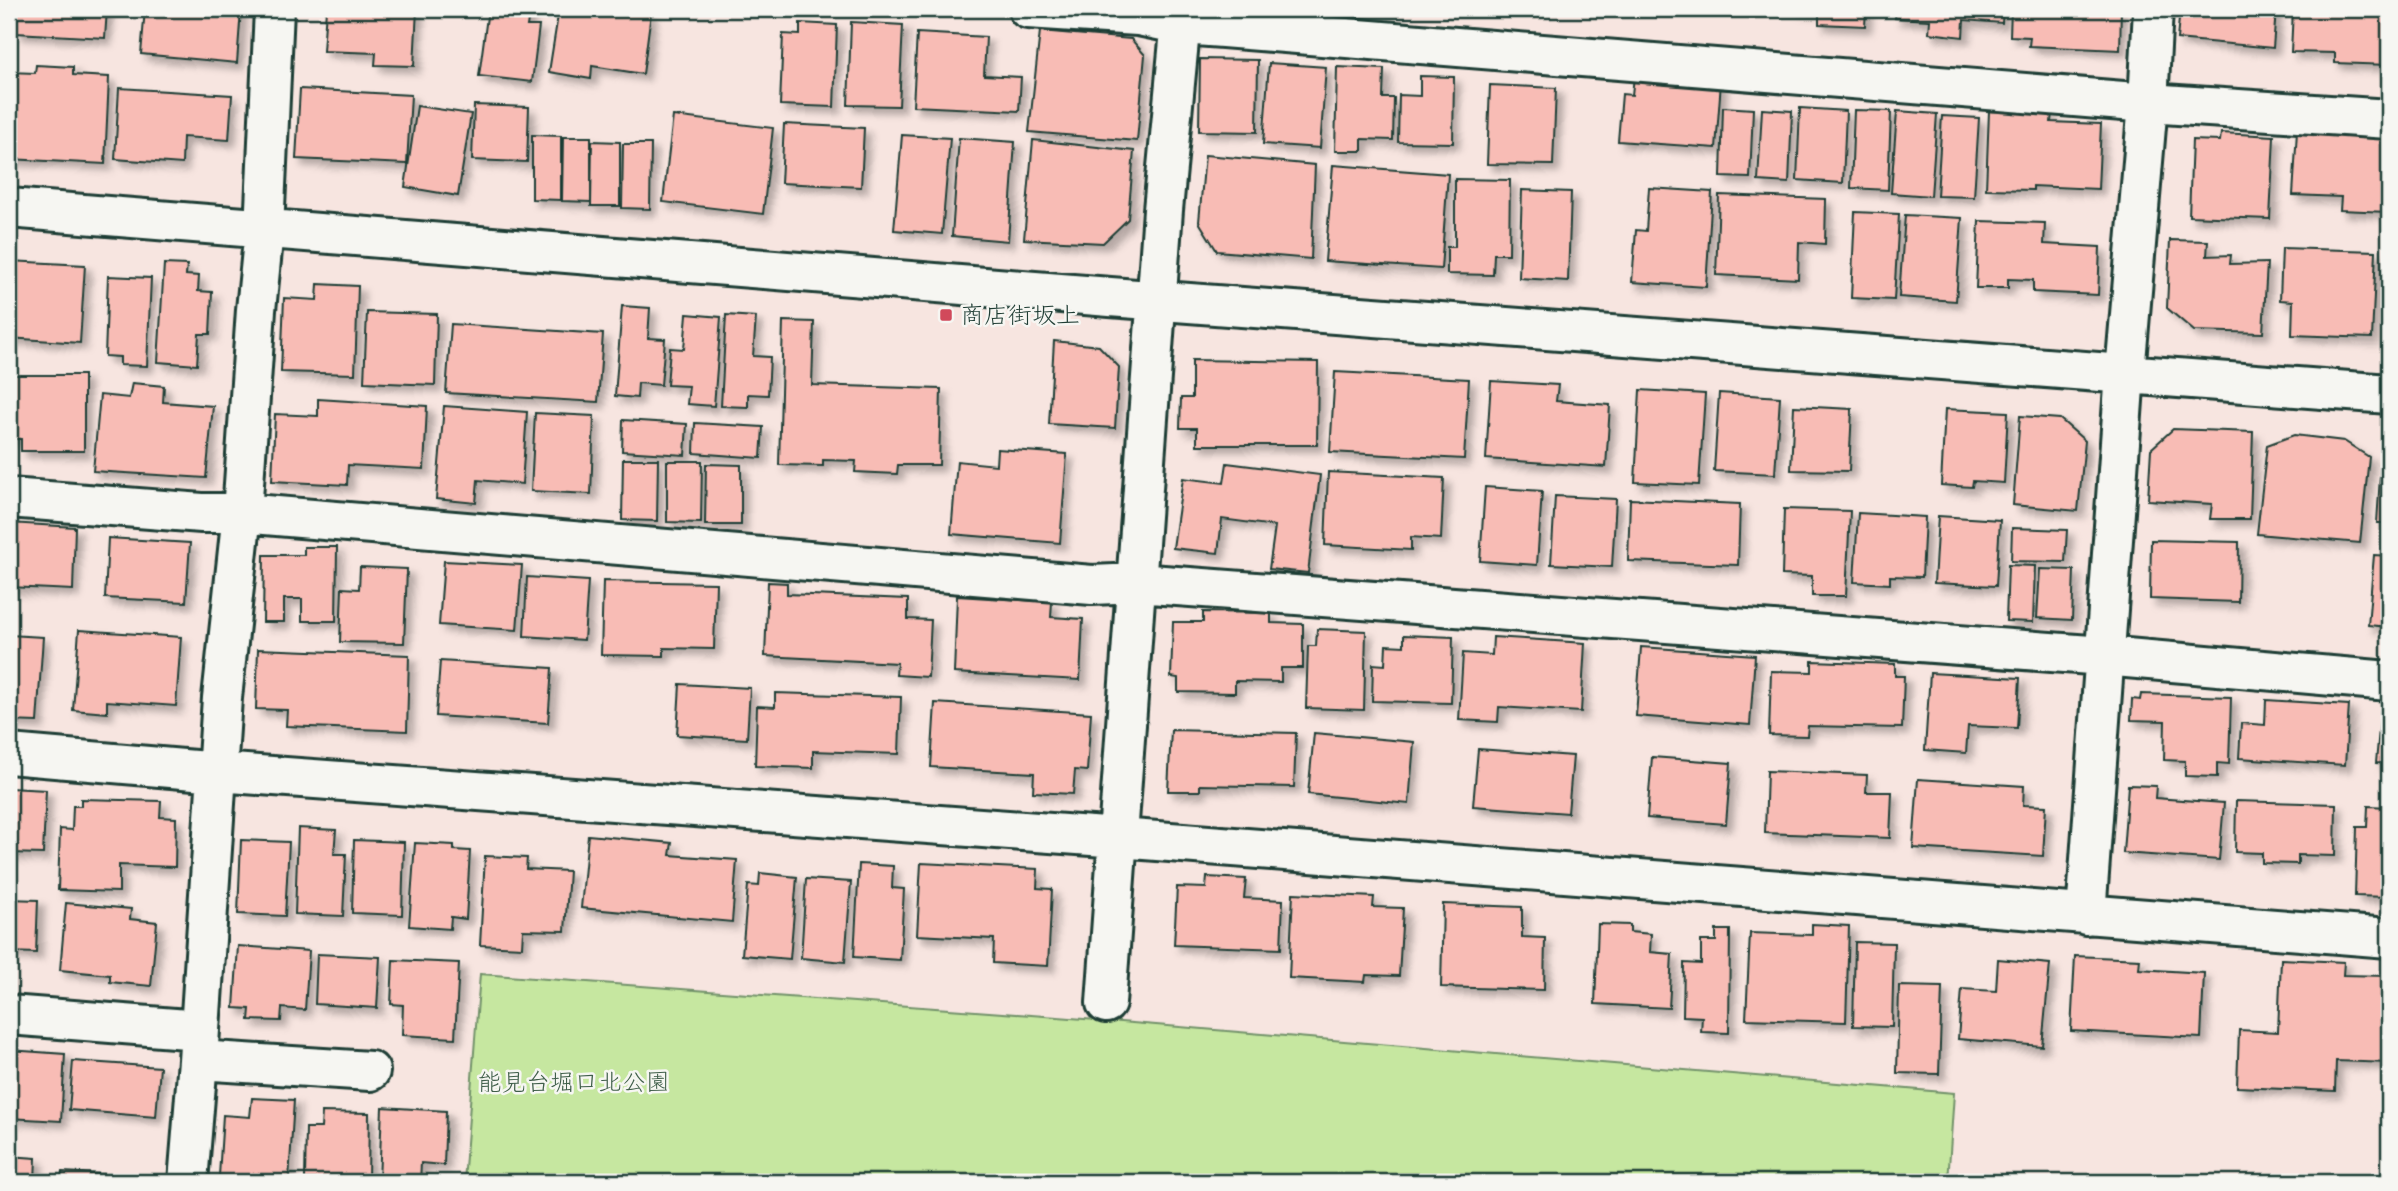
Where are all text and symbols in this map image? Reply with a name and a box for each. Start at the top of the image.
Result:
place label: 商店街坂上 [960,299,1080,331]
marker: 商店街坂上 [938,307,954,323]
park label: 能見台堀口北公園 [478,1066,670,1098]

